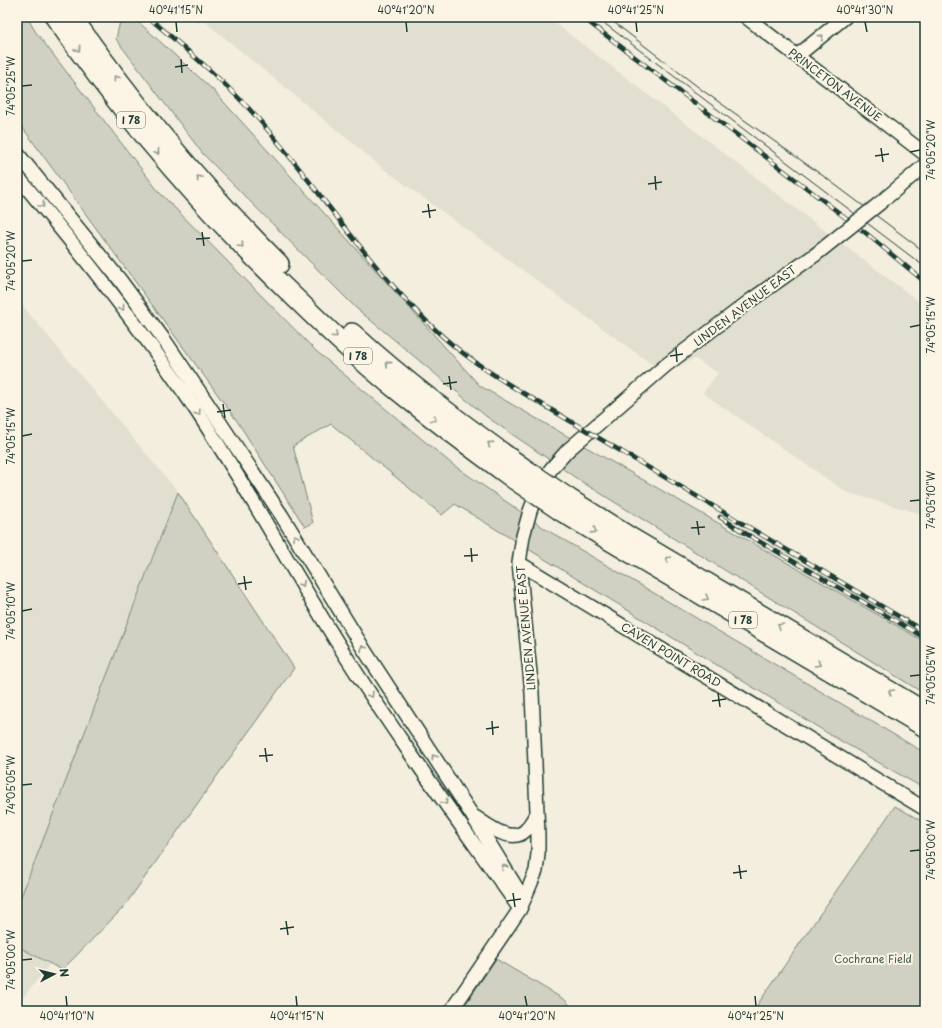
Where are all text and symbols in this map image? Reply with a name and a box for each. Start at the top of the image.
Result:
text: 40°41'15"N [149,2,203,17]
text: 40°41'20"N [377,2,435,17]
text: 40°41'25"N [608,2,664,17]
text: 40°41'30"N [837,2,894,17]
one-way arrow [816,34,824,41]
one-way arrow [73,44,80,51]
street label: PRINCETON AVENUE [785,44,886,125]
text: 74°05'25"W [3,56,18,116]
one-way arrow [114,75,121,82]
road number: I 78 [117,112,145,128]
text: 74°05'20"W [923,119,938,180]
one-way arrow [153,147,160,154]
one-way arrow [196,175,204,183]
one-way arrow [38,201,45,208]
text: 74°05'20"W [3,230,18,291]
one-way arrow [236,240,244,248]
street label: LINDEN AVENUE EAST [690,261,800,350]
text: 74°05'15"W [923,296,938,354]
one-way arrow [118,303,125,310]
one-way arrow [330,331,338,338]
road number: I 78 [344,348,372,364]
one-way arrow [385,362,392,369]
text: 74°05'15"W [3,407,18,465]
one-way arrow [193,409,200,416]
one-way arrow [429,415,436,422]
one-way arrow [487,441,494,449]
text: 74°05'10"W [923,470,938,529]
one-way arrow [590,527,597,534]
one-way arrow [292,534,300,541]
one-way arrow [665,557,672,564]
street label: LINDEN AVENUE EAST [512,565,539,691]
one-way arrow [298,580,305,587]
text: 74°05'10"W [3,581,18,640]
one-way arrow [702,593,709,601]
road number: I 78 [729,612,757,628]
street label: CAVEN POINT ROAD [618,618,725,691]
one-way arrow [777,623,784,630]
text: 74°05'05"W [923,644,938,705]
one-way arrow [360,645,368,652]
one-way arrow [814,660,821,667]
one-way arrow [888,689,895,696]
one-way arrow [367,691,374,698]
text: 74°05'05"W [3,754,18,815]
one-way arrow [431,754,439,761]
one-way arrow [440,798,448,805]
text: 74°05'00"W [923,819,938,880]
one-way arrow [501,864,508,871]
text: 74°05'00"W [3,929,18,990]
park label: Cochrane Field [834,950,912,967]
north arrow [34,954,74,994]
text: N [55,967,73,978]
text: 40°41'10"N [40,1008,95,1023]
text: 40°41'15"N [270,1008,324,1023]
text: 40°41'20"N [498,1008,556,1023]
text: 40°41'25"N [728,1008,784,1023]

